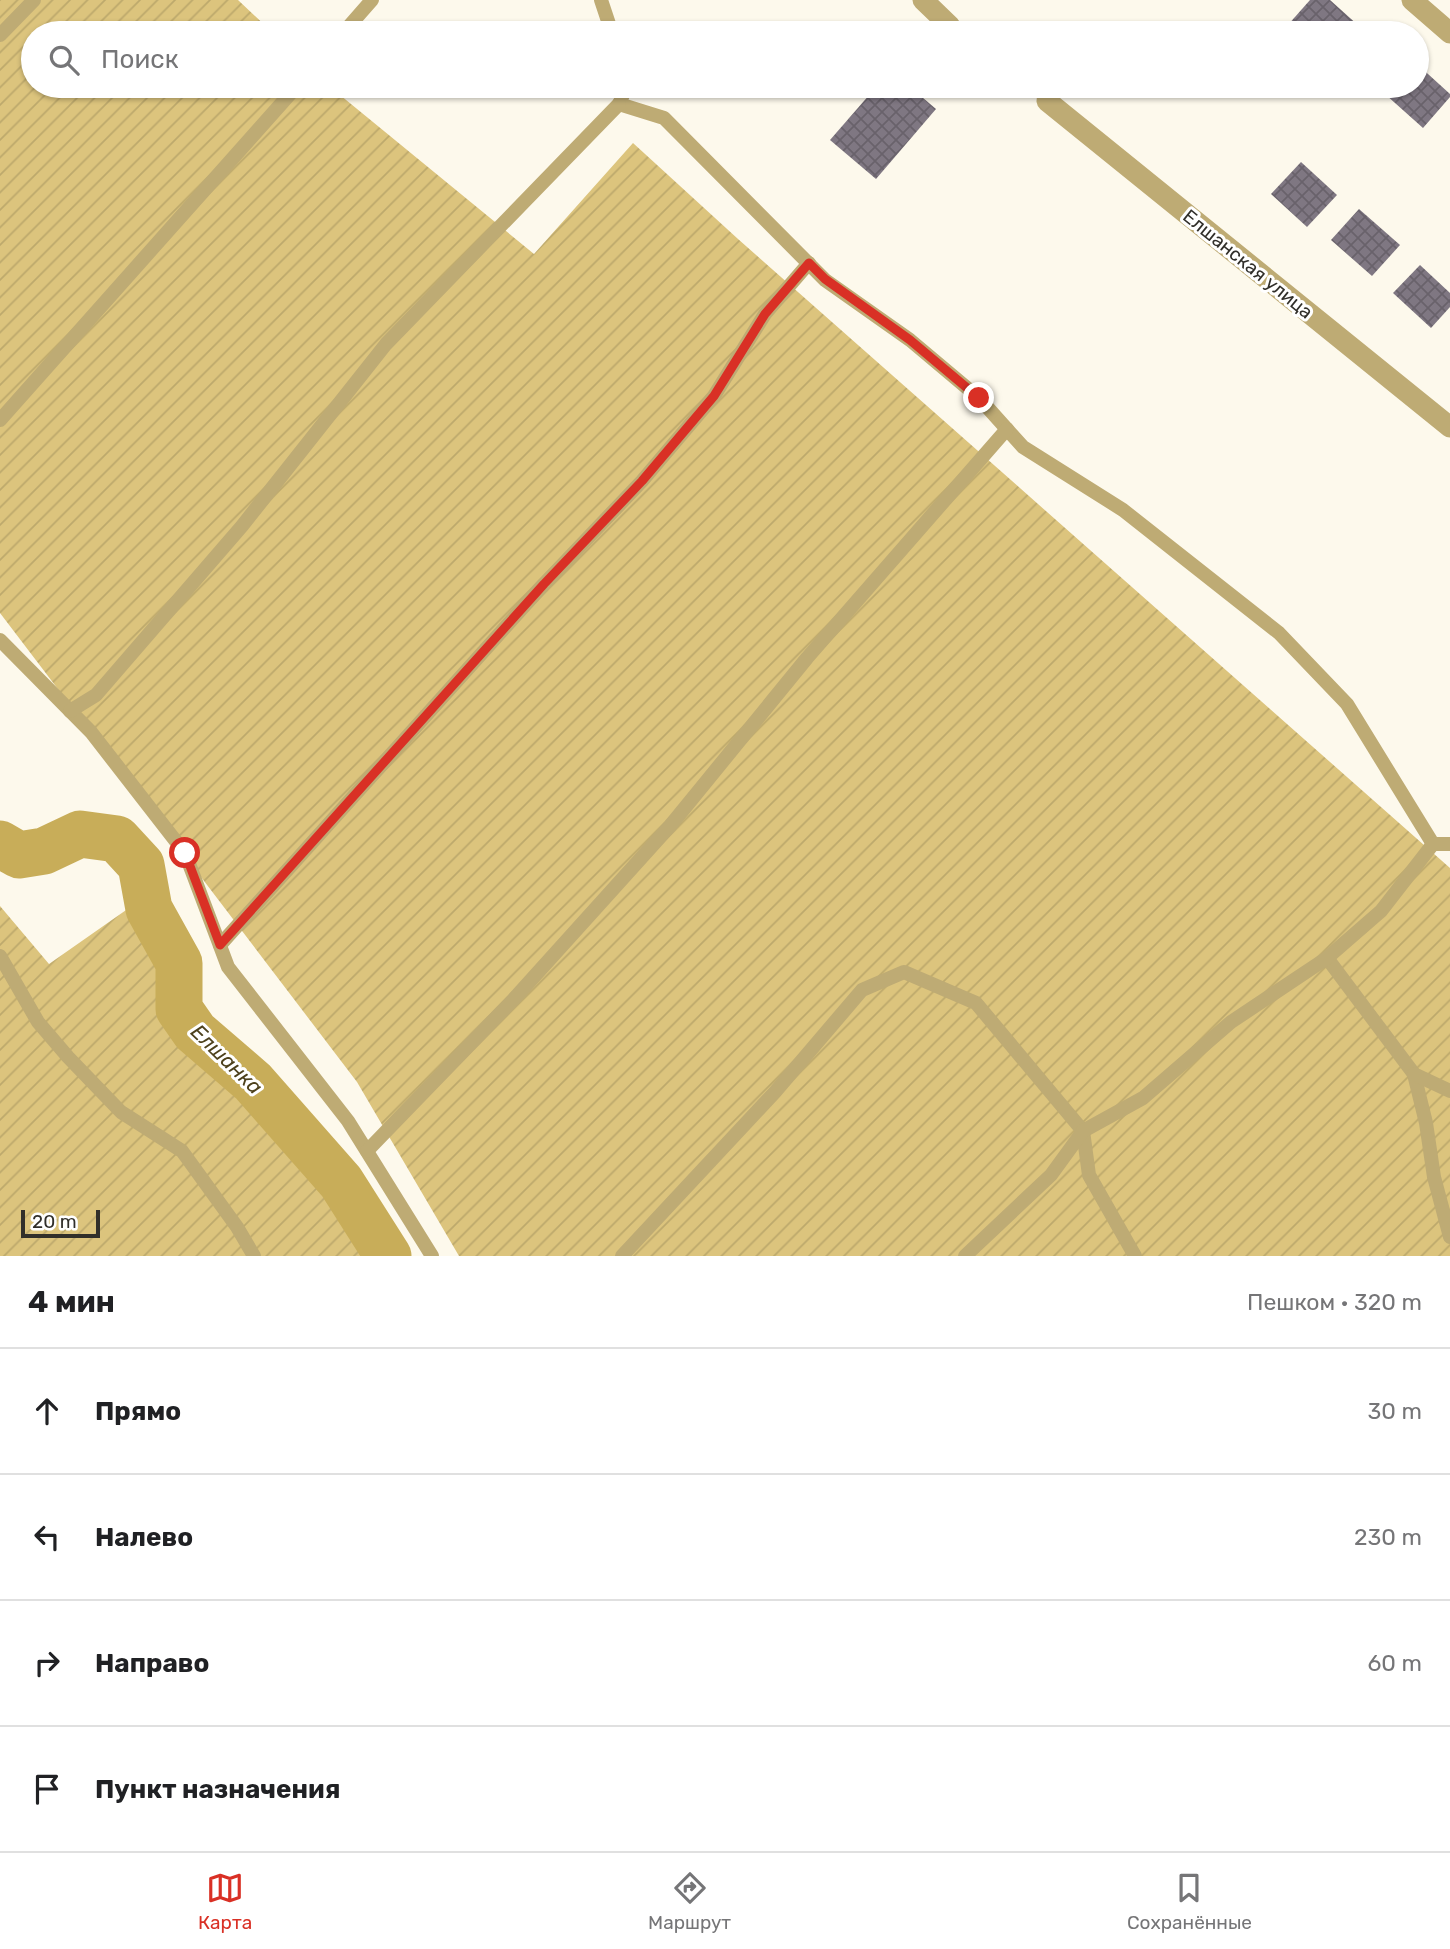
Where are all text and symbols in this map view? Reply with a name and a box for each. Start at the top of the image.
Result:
search box [21,21,1429,98]
icon: search [45,41,83,79]
text: Поиск [101,44,179,75]
street label: Елшанская улица [1178,205,1318,323]
route end [963,382,994,413]
route start [169,837,200,868]
water label: Елшанка [186,1019,268,1099]
scale bar [21,1207,100,1239]
text: 20 m [32,1210,77,1233]
text: 4 мин [28,1284,115,1320]
text: Пешком · 320 m [1247,1288,1422,1316]
icon: ahead [28,1392,66,1430]
text: Прямо [95,1396,181,1427]
text: 30 m [1367,1397,1422,1425]
icon: left [28,1518,66,1556]
text: Налево [95,1522,193,1553]
text: 230 m [1354,1523,1422,1551]
icon: right [28,1644,66,1682]
text: Направо [95,1648,209,1679]
text: 60 m [1367,1649,1422,1677]
icon: arrive [28,1770,66,1808]
text: Пункт назначения [95,1774,340,1805]
tab: Карта [198,1869,252,1934]
tab: Маршрут [648,1869,731,1934]
tab: Сохранённые [1127,1869,1252,1934]

